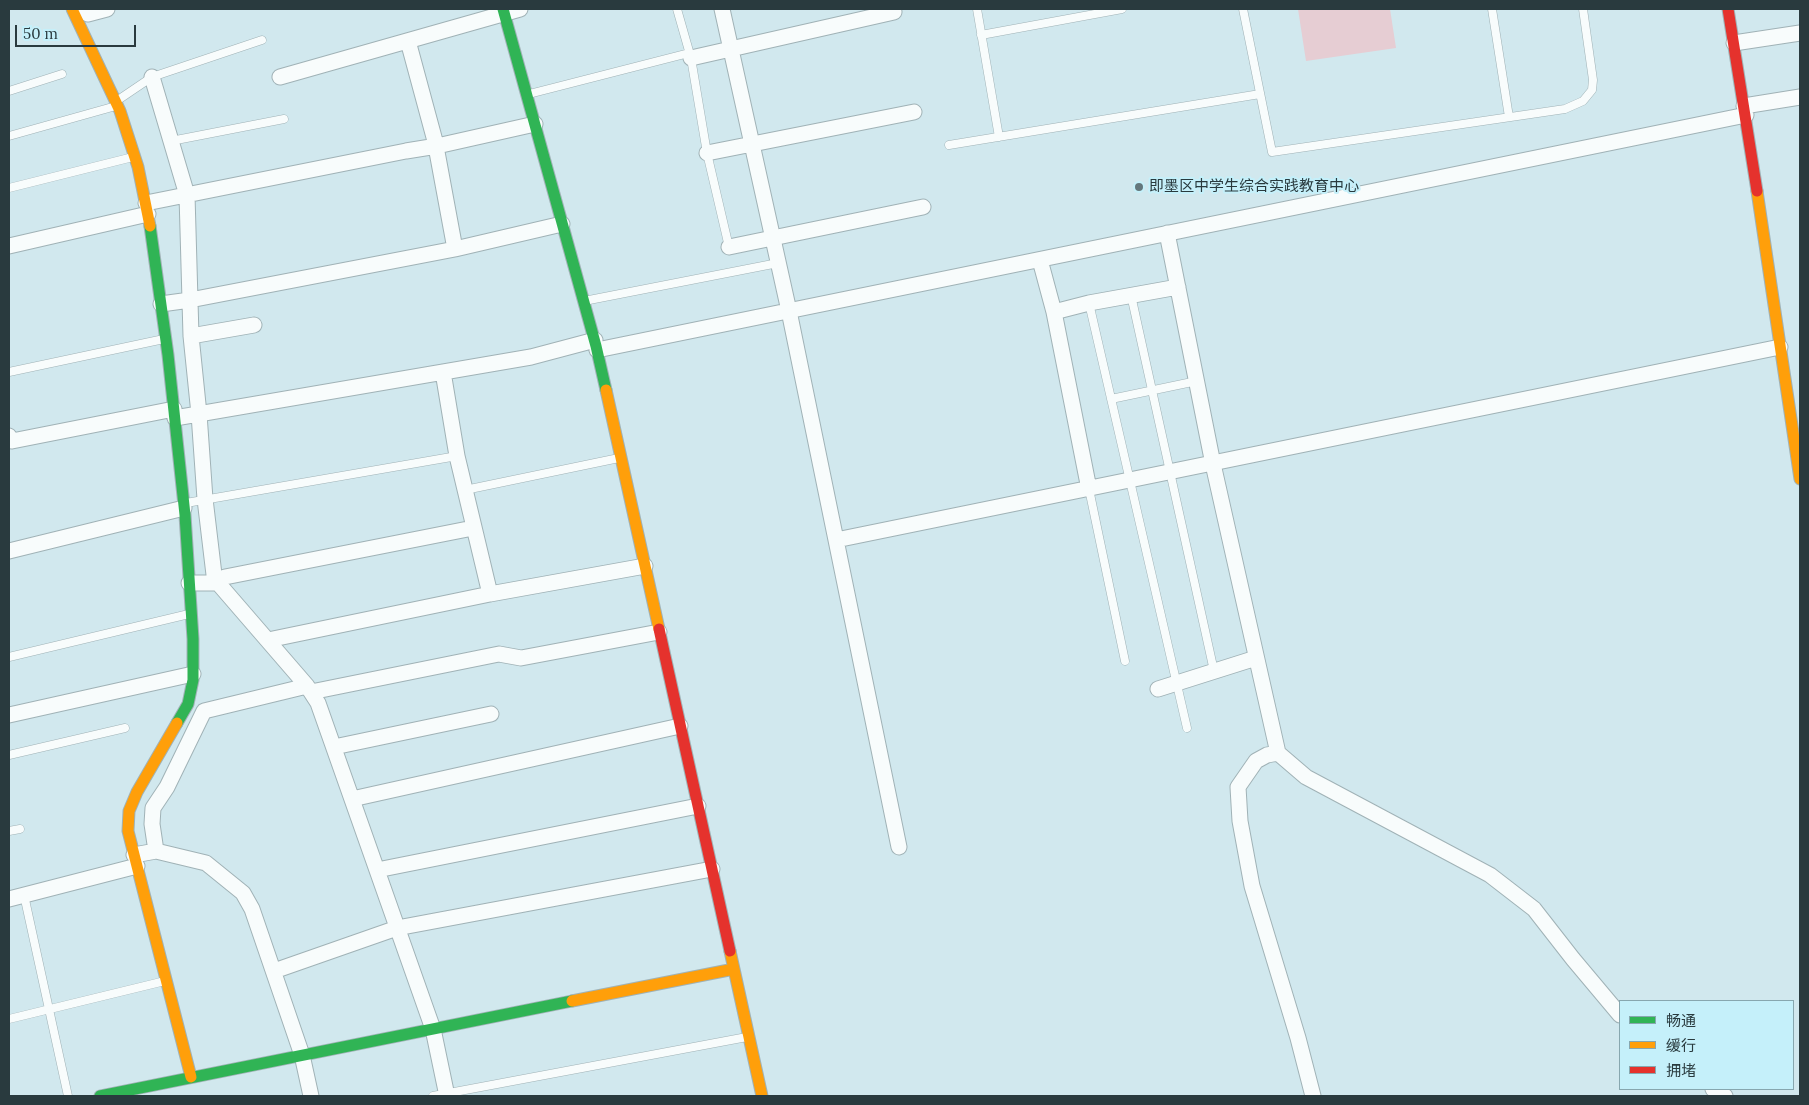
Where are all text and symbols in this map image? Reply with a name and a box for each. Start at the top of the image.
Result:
scale bar [18,15,139,47]
text: 50 m [23,24,58,43]
place label: 即墨区中学生综合实践教育中心 [1149,178,1359,196]
marker: 即墨区中学生综合实践教育中心 [1133,181,1145,193]
legend [1619,1000,1794,1090]
text: 畅通 [1666,1011,1696,1030]
text: 缓行 [1666,1036,1696,1055]
text: 拥堵 [1666,1061,1696,1080]

